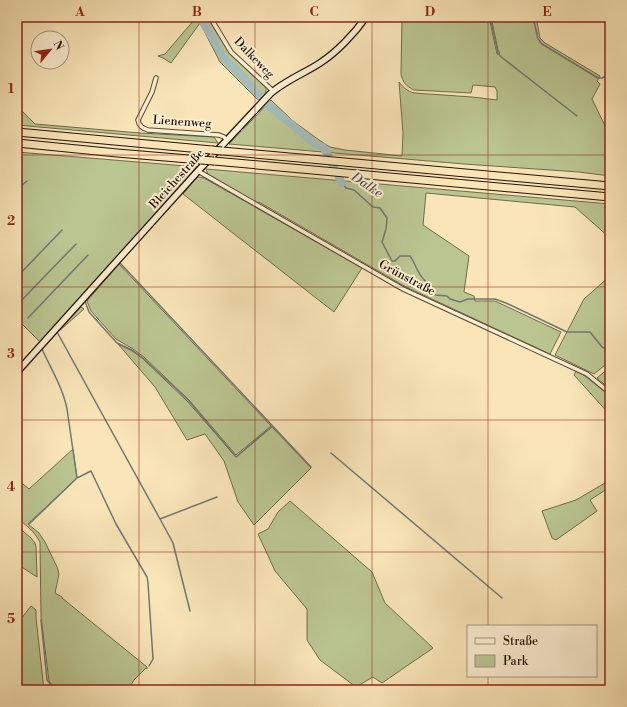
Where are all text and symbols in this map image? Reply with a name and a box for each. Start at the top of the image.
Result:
text: A [74,4,85,20]
text: B [192,4,202,20]
text: C [309,4,319,20]
text: D [425,4,435,20]
text: E [542,4,552,20]
north arrow [30,30,70,70]
street label: Dalkeweg [231,34,278,82]
text: N [50,38,66,53]
text: 1 [8,81,15,97]
street label: Lienenweg [152,112,213,132]
street label: Bleichestraße [146,146,208,213]
water label: Dalke [348,168,386,201]
text: 2 [7,213,15,229]
street label: Grünstraße [376,257,438,299]
text: 3 [7,346,15,362]
text: 4 [7,479,16,495]
text: 5 [7,611,15,627]
legend [467,625,597,677]
text: Straße [503,634,538,649]
text: Park [503,654,529,669]

